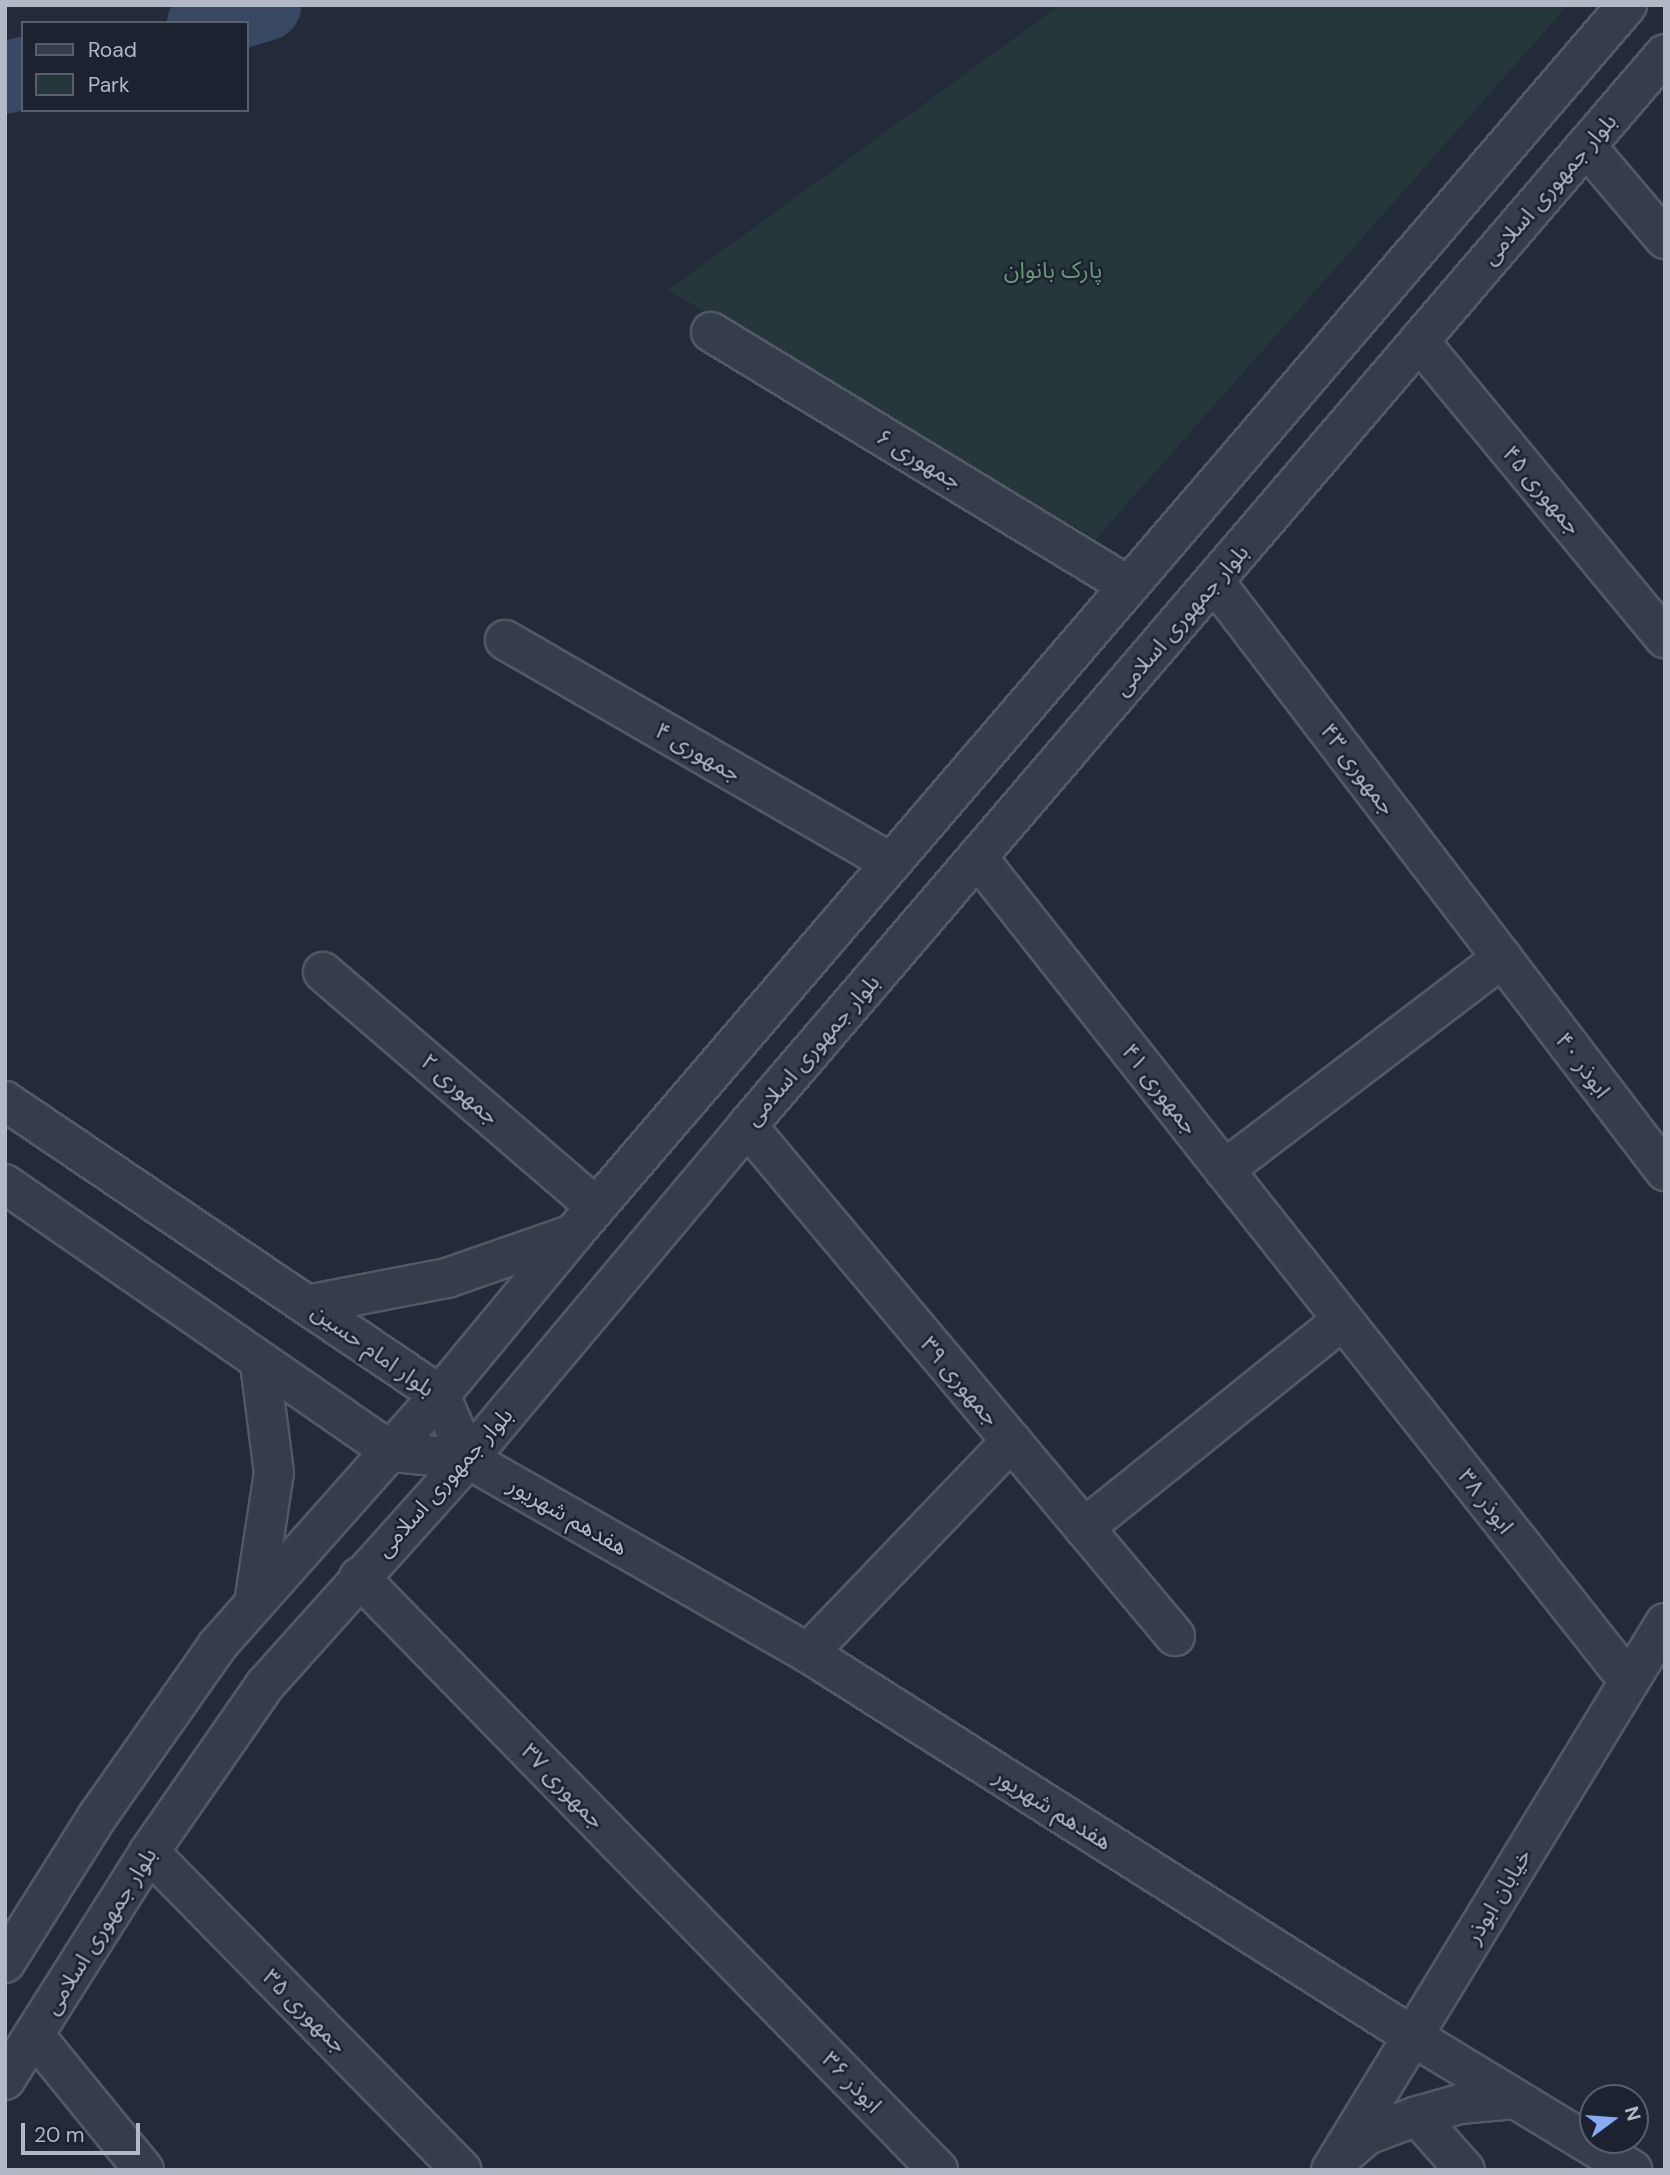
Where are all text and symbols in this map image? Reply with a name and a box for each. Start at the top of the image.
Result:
legend [21,21,248,112]
text: Road [88,36,137,64]
text: Park [88,71,129,99]
street label: بلوار جمهوری اسلامی [1476,108,1622,270]
park label: پارک بانوان [1004,256,1102,284]
street label: جمهوری ۶ [871,423,967,495]
street label: جمهوری ۴۵ [1497,440,1587,540]
street label: بلوار جمهوری اسلامی [1108,539,1254,701]
street label: جمهوری ۴ [650,716,746,788]
street label: جمهوری ۴۳ [1315,718,1401,820]
street label: بلوار جمهوری اسلامی [739,969,885,1131]
street label: ابوذر ۴۰ [1550,1027,1616,1103]
street label: جمهوری ۴۱ [1116,1038,1204,1140]
street label: جمهوری ۲ [415,1048,505,1130]
street label: بلوار امام حسین [306,1297,440,1403]
street label: جمهوری ۳۹ [915,1331,1005,1431]
street label: بلوار جمهوری اسلامی [370,1402,518,1562]
street label: ابوذر ۳۸ [1452,1463,1520,1539]
street label: هفدهم شهریور [503,1471,633,1561]
street label: جمهوری ۳۷ [516,1738,610,1834]
street label: هفدهم شهریور [989,1762,1117,1856]
street label: بلوار جمهوری اسلامی [38,1842,162,2020]
street label: خیابان ابوذر [1459,1844,1537,1948]
street label: جمهوری ۳۵ [257,1963,353,2059]
street label: ابوذر ۳۶ [816,2046,888,2118]
north arrow [1579,2084,1649,2154]
text: N [1619,2104,1647,2124]
scale bar [24,2108,144,2152]
text: 20 m [34,2121,85,2149]

